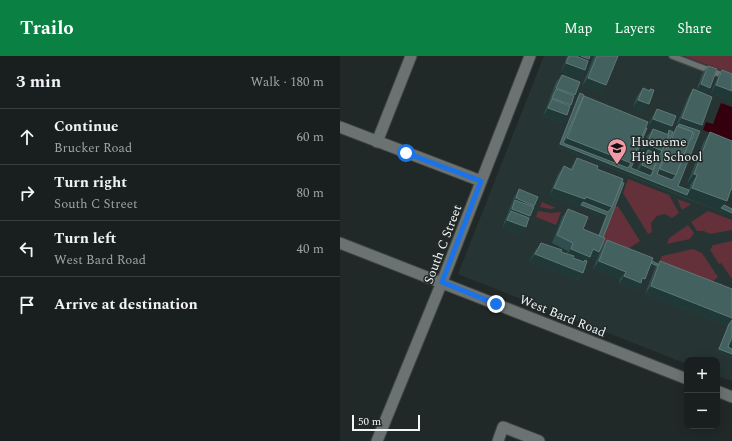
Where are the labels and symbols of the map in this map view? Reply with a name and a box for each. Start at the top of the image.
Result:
place label: Hueneme High School [631,132,702,167]
school or university icon: Hueneme High School [606,137,628,165]
route start [397,144,415,162]
street label: South C Street [419,201,467,287]
street label: West Bard Road [516,289,609,342]
route end [487,295,505,313]
scale bar [352,413,420,432]

